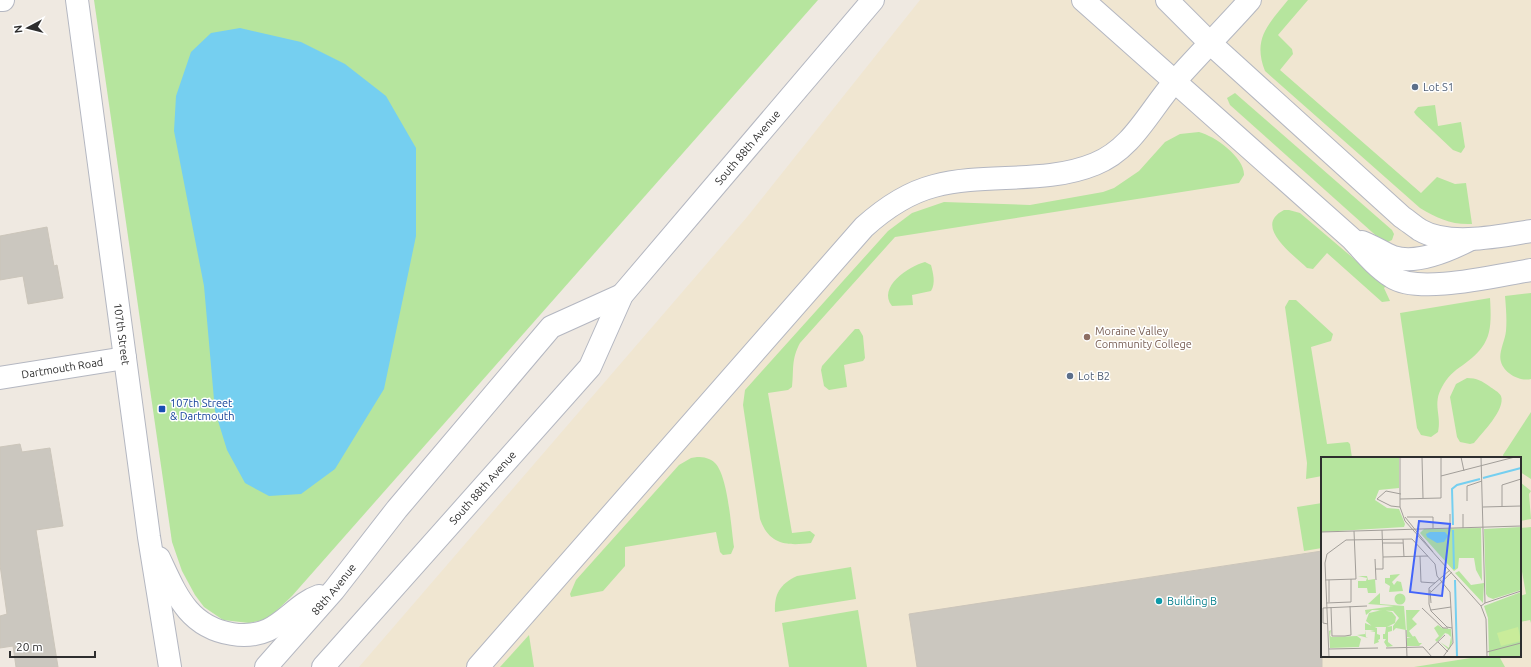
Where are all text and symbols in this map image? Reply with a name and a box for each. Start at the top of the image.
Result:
north arrow [8,8,48,48]
text: N [12,24,25,34]
place label: Lot S1 [1423,81,1454,93]
marker: Lot S1 [1410,82,1420,92]
street label: South 88th Avenue [712,108,783,187]
street label: 107th Street [112,302,132,366]
place label: Moraine Valley Community College [1095,325,1192,350]
marker: Moraine Valley Community College [1082,332,1092,342]
street label: Dartmouth Road [20,356,104,381]
place label: Lot B2 [1078,370,1110,382]
marker: Lot B2 [1065,371,1075,381]
place label: 107th Street & Dartmouth [170,397,234,422]
marker: 107th Street & Dartmouth [157,404,167,414]
street label: South 88th Avenue [447,449,518,527]
inset map [1321,457,1521,657]
street label: 88th Avenue [309,561,358,617]
place label: Building B [1167,595,1217,607]
marker: Building B [1154,596,1164,606]
scale bar [10,633,95,659]
text: 20 m [16,640,43,653]

